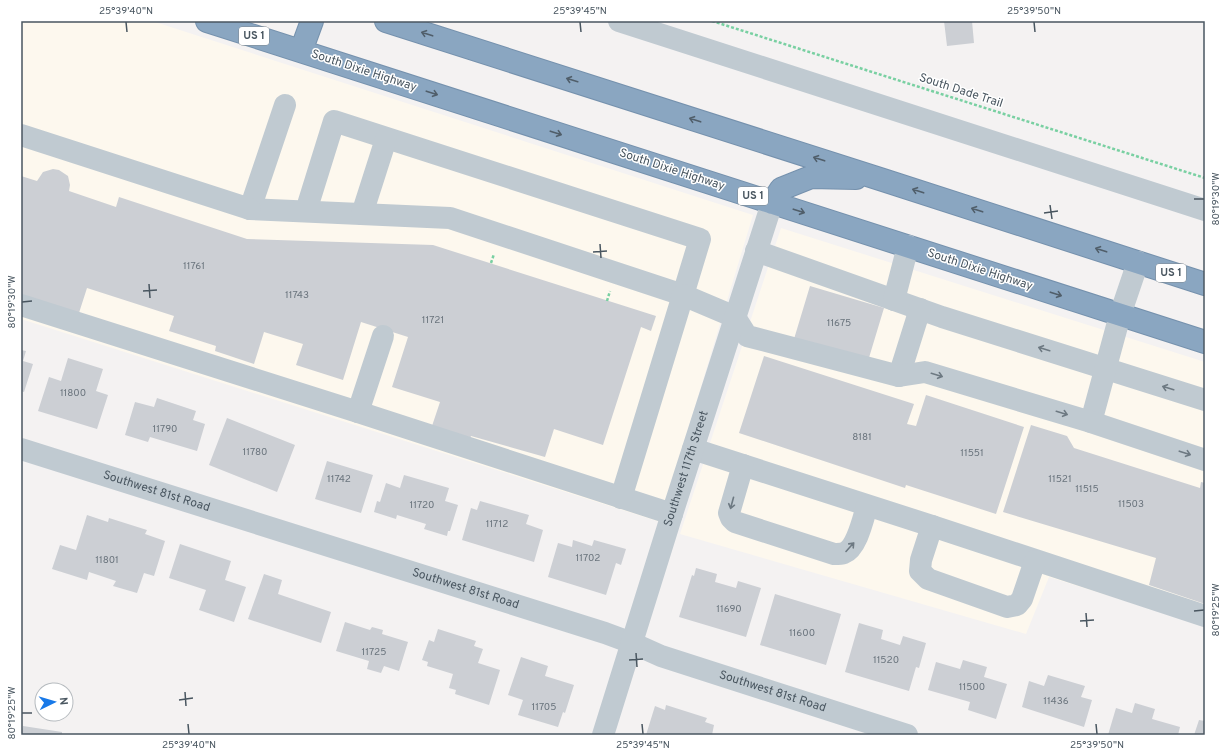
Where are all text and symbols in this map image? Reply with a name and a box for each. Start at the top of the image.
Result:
text: 25°39'40"N [99,5,153,18]
text: 25°39'45"N [553,5,607,18]
text: 25°39'50"N [1007,5,1061,18]
road number: US 1 [239,27,269,45]
one-way arrow [421,30,433,38]
street label: South Dixie Highway [309,46,419,96]
street label: South Dade Trail [917,70,1005,112]
one-way arrow [565,76,578,83]
one-way arrow [425,90,438,97]
one-way arrow [689,116,702,123]
one-way arrow [549,130,562,137]
street label: South Dixie Highway [617,145,727,195]
one-way arrow [813,155,826,162]
text: 80°19'30"W [1210,172,1223,226]
road number: US 1 [738,187,768,205]
one-way arrow [911,187,924,194]
one-way arrow [971,206,984,213]
one-way arrow [793,208,806,215]
street label: South Dixie Highway [925,245,1035,295]
one-way arrow [1095,246,1107,254]
house number: 11761 [183,260,205,273]
road number: US 1 [1156,264,1186,282]
text: 80°19'30"W [6,275,19,329]
house number: 11743 [285,289,309,302]
one-way arrow [1050,291,1063,298]
house number: 11721 [422,314,444,327]
house number: 11675 [827,317,851,330]
one-way arrow [1037,345,1050,352]
one-way arrow [931,372,944,379]
one-way arrow [1161,384,1174,391]
house number: 11800 [60,387,86,400]
street label: Southwest 117th Street [660,409,713,529]
one-way arrow [1055,410,1068,417]
house number: 11790 [153,423,177,436]
house number: 8181 [852,431,872,444]
house number: 11780 [243,446,267,459]
house number: 11551 [960,447,984,460]
one-way arrow [1179,450,1192,457]
street label: Southwest 81st Road [101,467,212,516]
house number: 11742 [327,473,351,486]
house number: 11521 [1048,473,1072,486]
house number: 11515 [1075,483,1099,496]
one-way arrow [728,496,735,509]
house number: 11503 [1118,498,1144,511]
house number: 11720 [409,499,435,512]
house number: 11712 [486,518,508,531]
one-way arrow [845,542,854,552]
house number: 11702 [576,552,600,565]
house number: 11801 [95,554,119,567]
street label: Southwest 81st Road [410,565,521,613]
text: 80°19'25"W [1210,583,1223,637]
house number: 11690 [716,603,742,616]
house number: 11600 [789,627,815,640]
house number: 11725 [362,646,386,659]
house number: 11520 [873,654,899,667]
street label: Southwest 81st Road [717,667,828,716]
house number: 11500 [959,681,985,694]
north arrow [34,682,74,722]
text: 80°19'25"W [6,686,19,740]
house number: 11436 [1043,695,1069,708]
text: N [56,697,70,706]
house number: 11705 [532,701,556,714]
text: 25°39'40"N [162,739,216,752]
text: 25°39'45"N [616,739,670,752]
text: 25°39'50"N [1070,739,1124,752]

